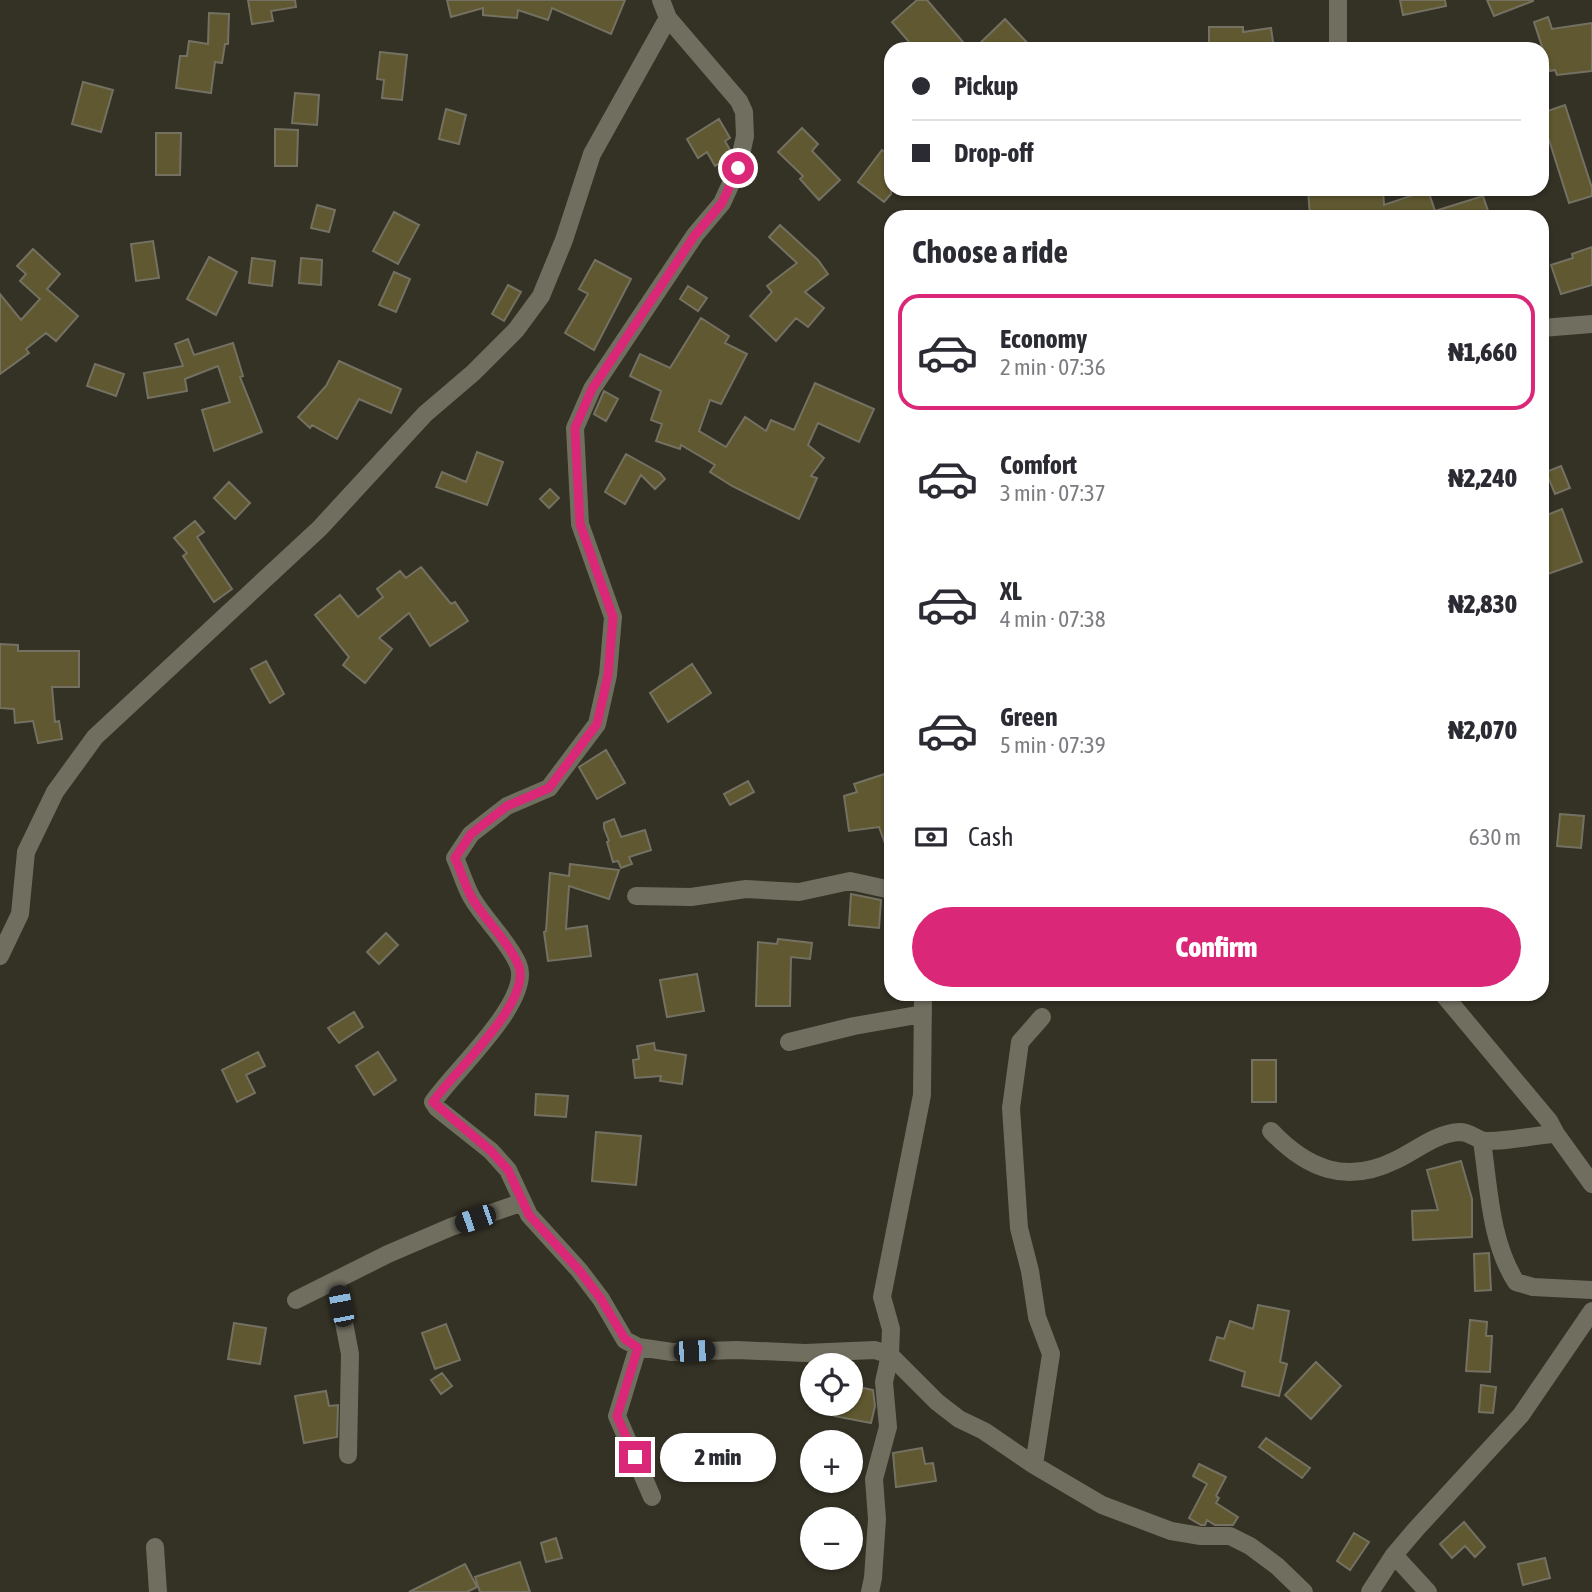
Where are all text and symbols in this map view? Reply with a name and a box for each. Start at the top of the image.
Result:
text: Pickup [954,71,1018,101]
text: Drop-off [954,138,1034,168]
route start [722,152,754,184]
text: Choose a ride [912,233,1068,270]
icon: car [916,321,979,384]
text: Economy [1000,324,1087,354]
text: ₦1,660 [1448,337,1517,367]
text: 2 min · 07:36 [1000,354,1106,380]
icon: car [916,447,979,510]
text: Comfort [1000,450,1077,480]
text: ₦2,240 [1448,463,1517,493]
text: 3 min · 07:37 [1000,480,1106,506]
icon: car [916,573,979,636]
text: XL [1000,576,1022,606]
text: ₦2,830 [1448,589,1517,619]
text: 4 min · 07:38 [1000,606,1106,632]
icon: car [916,699,979,762]
text: Green [1000,702,1058,732]
text: ₦2,070 [1448,715,1517,745]
text: 5 min · 07:39 [1000,732,1106,758]
icon: cash [912,818,950,856]
text: Cash [968,822,1014,852]
text: 630 m [1469,824,1521,850]
button: Confirm [912,907,1521,987]
car [452,1202,499,1236]
car [327,1283,356,1329]
car [673,1340,716,1362]
map controls [800,1353,863,1570]
button: locate [800,1353,863,1416]
button: + [800,1430,863,1493]
callout: 2 min [660,1432,775,1482]
route end [619,1441,651,1473]
text: 2 min [695,1444,741,1470]
button: − [800,1507,863,1570]

